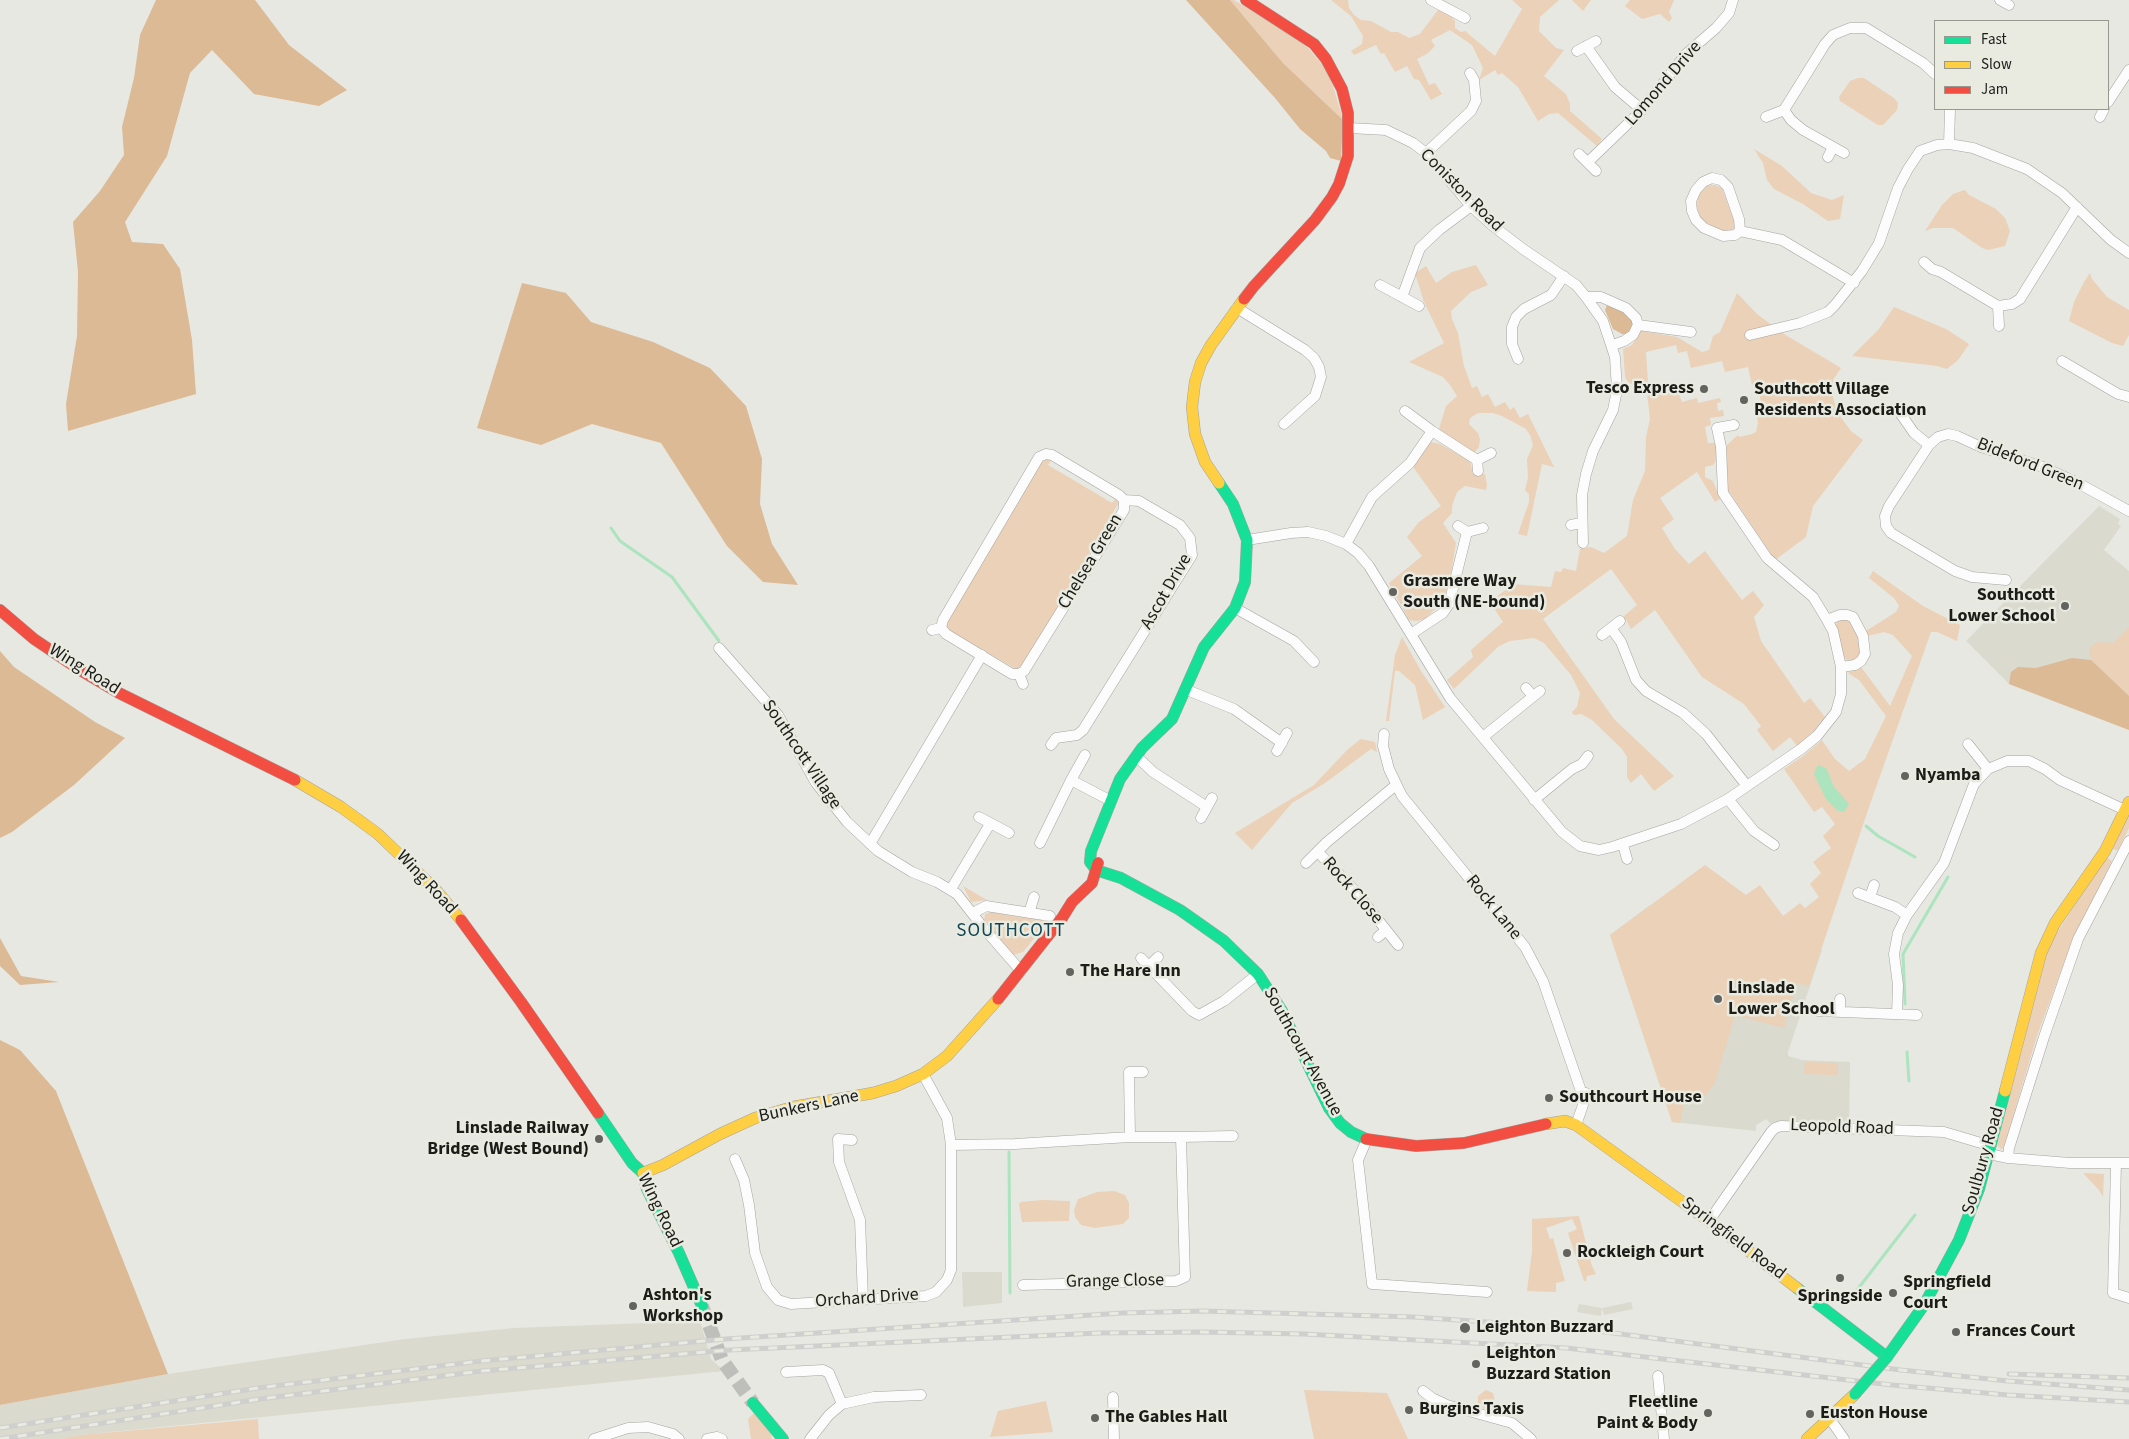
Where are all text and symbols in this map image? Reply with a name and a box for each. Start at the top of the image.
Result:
legend [1934,20,2109,110]
text: Fast [1981,29,2007,50]
street label: Lomond Drive [1621,37,1707,131]
text: Slow [1981,54,2012,75]
text: Jam [1981,79,2008,100]
street label: Coniston Road [1415,145,1507,237]
place label: Tesco Express [1586,378,1694,400]
place label: Southcott Village Residents Association [1754,379,1927,422]
marker: Tesco Express [1698,383,1710,395]
marker: Southcott Village Residents Association [1738,394,1750,406]
street label: Bideford Green [1973,434,2087,496]
street label: Chelsea Green [1054,510,1128,614]
street label: Ascot Drive [1137,550,1197,634]
place label: Grasmere Way South (NE-bound) [1403,571,1545,614]
place label: Southcott Lower School [1948,585,2055,628]
marker: Grasmere Way South (NE-bound) [1387,586,1399,598]
marker: Southcott Lower School [2059,600,2071,612]
street label: Wing Road [44,640,124,700]
street label: Southcott Village [756,696,846,814]
place label: Nyamba [1915,765,1981,787]
marker: Nyamba [1899,770,1911,782]
street label: Wing Road [391,846,461,920]
street label: Rock Close [1317,853,1387,929]
street label: Rock Lane [1460,871,1526,945]
district label: SOUTHCOTT [955,921,1067,943]
place label: The Hare Inn [1080,961,1181,983]
marker: The Hare Inn [1064,966,1076,978]
place label: Linslade Lower School [1728,978,1835,1021]
street label: Southcourt Avenue [1258,984,1346,1120]
marker: Linslade Lower School [1712,993,1724,1005]
street label: Bunkers Lane [757,1086,861,1128]
place label: Southcourt House [1559,1087,1702,1109]
marker: Southcourt House [1543,1092,1555,1104]
street label: Soulbury Road [1958,1105,2010,1217]
street label: Leopold Road [1790,1115,1894,1141]
place label: Linslade Railway Bridge (West Bound) [427,1118,589,1160]
marker: Linslade Railway Bridge (West Bound) [593,1133,605,1145]
street label: Wing Road [632,1170,686,1252]
street label: Springfield Road [1677,1193,1789,1285]
place label: Rockleigh Court [1577,1242,1704,1264]
marker: Rockleigh Court [1561,1247,1573,1259]
street label: Grange Close [1066,1270,1164,1294]
marker: Springside [1834,1272,1846,1284]
place label: Springfield Court [1903,1272,1991,1315]
place label: Ashton's Workshop [643,1285,723,1328]
street label: Orchard Drive [814,1285,920,1313]
place label: Springside [1798,1286,1882,1308]
marker: Springfield Court [1887,1287,1899,1299]
marker: Ashton's Workshop [627,1300,639,1312]
place label: Leighton Buzzard [1476,1317,1614,1339]
marker: Leighton Buzzard [1458,1321,1472,1335]
place label: Frances Court [1966,1321,2075,1343]
marker: Frances Court [1950,1326,1962,1338]
place label: Leighton Buzzard Station [1486,1343,1611,1386]
marker: Leighton Buzzard Station [1470,1358,1482,1370]
place label: Fleetline Paint & Body [1596,1392,1698,1435]
place label: Burgins Taxis [1419,1399,1524,1421]
place label: Euston House [1820,1403,1928,1425]
marker: Burgins Taxis [1403,1404,1415,1416]
place label: The Gables Hall [1105,1407,1227,1429]
marker: Fleetline Paint & Body [1702,1407,1714,1419]
marker: Euston House [1804,1408,1816,1420]
marker: The Gables Hall [1089,1412,1101,1424]

